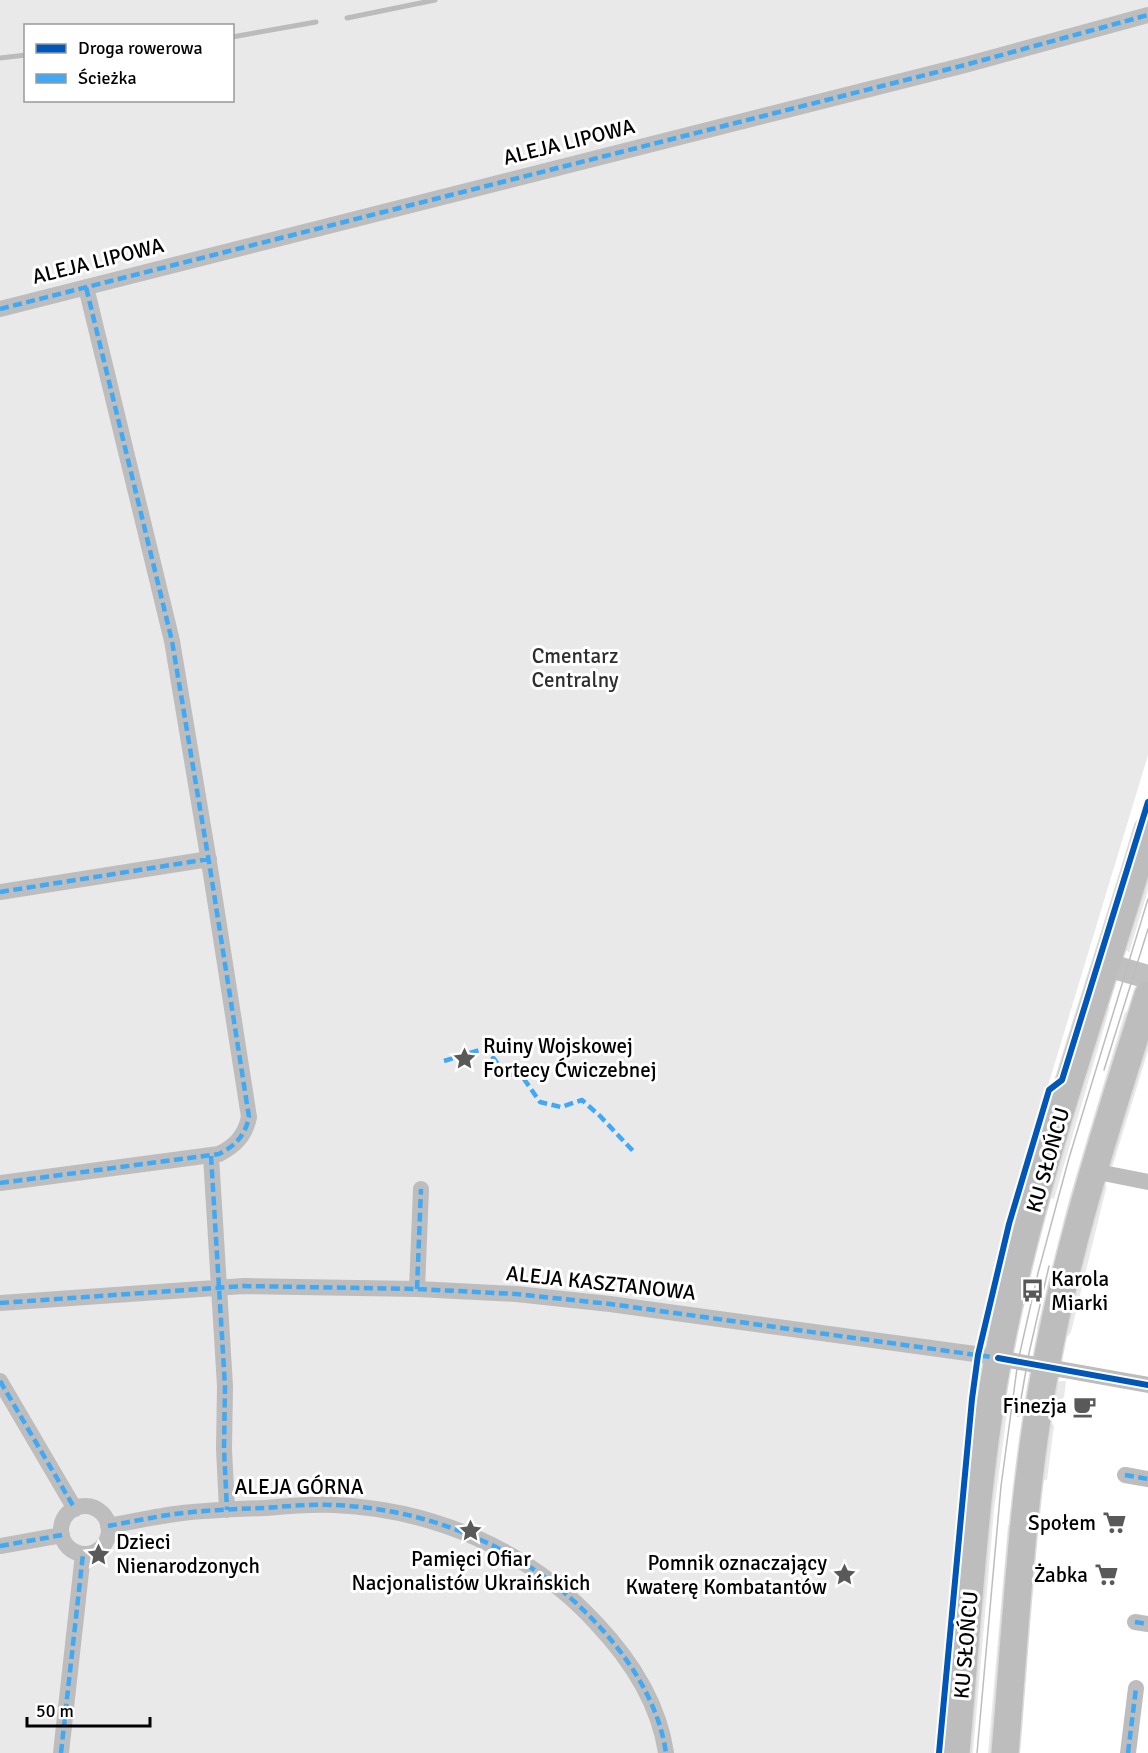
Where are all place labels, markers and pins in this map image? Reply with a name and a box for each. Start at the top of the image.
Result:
place label: Ruiny Wojskowej Fortecy Ćwiczebnej [483,1033,657,1083]
place icon: Ruiny Wojskowej Fortecy Ćwiczebnej [452,1045,478,1071]
place label: Karola Miarki [1051,1266,1109,1316]
bus stop icon: Karola Miarki [1020,1278,1046,1304]
place label: Finezja [1003,1393,1067,1419]
cafe icon: Finezja [1072,1393,1098,1419]
place label: Społem [1028,1510,1096,1536]
supermarket icon: Społem [1101,1510,1127,1536]
place icon: Pamięci Ofiar Nacjonalistów Ukraińskich [458,1518,484,1544]
place label: Dzieci Nienarodzonych [116,1529,260,1579]
place icon: Dzieci Nienarodzonych [85,1541,111,1567]
place label: Pamięci Ofiar Nacjonalistów Ukraińskich [351,1546,591,1596]
place label: Pomnik oznaczający Kwaterę Kombatantów [626,1550,827,1600]
place icon: Pomnik oznaczający Kwaterę Kombatantów [832,1562,858,1588]
place label: Żabka [1034,1562,1088,1588]
supermarket icon: Żabka [1093,1562,1119,1588]

